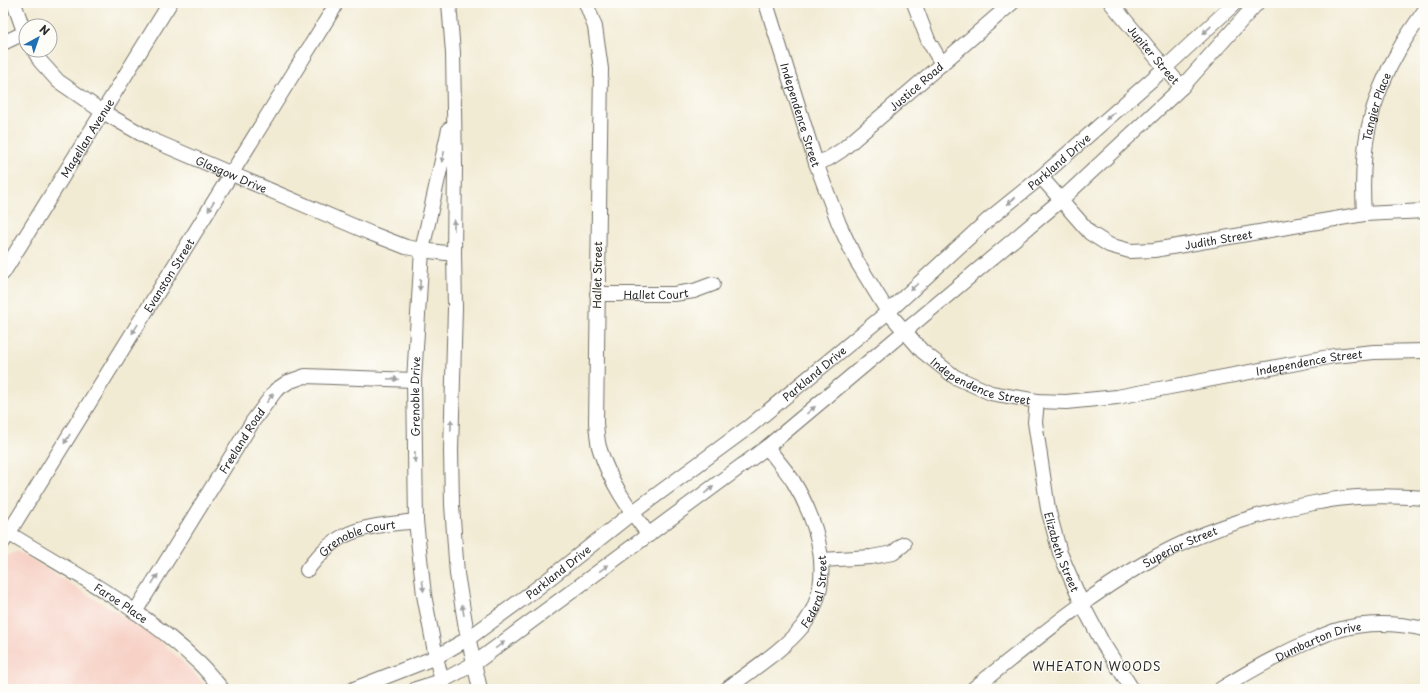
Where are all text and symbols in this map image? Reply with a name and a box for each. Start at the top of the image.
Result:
north arrow [18,18,58,58]
text: N [36,21,54,39]
street label: Jupiter Street [1124,21,1184,88]
one-way arrow [1202,25,1212,34]
street label: Justice Road [885,58,947,114]
street label: Independence Street [777,61,825,170]
street label: Tangier Place [1358,69,1395,142]
street label: Magellan Avenue [56,95,118,181]
one-way arrow [1105,112,1115,121]
street label: Parkland Drive [1024,129,1094,193]
street label: Glasgow Drive [193,151,270,197]
one-way arrow [440,151,446,163]
one-way arrow [1006,196,1017,205]
one-way arrow [207,201,215,211]
one-way arrow [451,218,457,231]
street label: Judith Street [1183,225,1254,253]
street label: Evanston Street [139,234,198,315]
street label: Hallet Street [588,241,606,309]
one-way arrow [417,279,424,291]
street label: Hallet Court [624,283,690,303]
one-way arrow [909,283,920,292]
one-way arrow [131,324,139,334]
street label: Parkland Drive [778,342,850,405]
street label: Independence Street [1254,345,1364,379]
street label: Independence Street [927,353,1033,408]
street label: Grenoble Drive [405,355,424,437]
one-way arrow [387,376,399,383]
one-way arrow [266,393,274,403]
street label: Freeland Road [214,404,269,477]
one-way arrow [806,406,816,415]
one-way arrow [448,418,454,431]
one-way arrow [63,433,70,445]
one-way arrow [412,451,418,464]
one-way arrow [703,486,714,494]
street label: Elizabeth Street [1041,510,1084,595]
street label: Grenoble Court [314,515,397,560]
street label: Superior Street [1139,521,1220,571]
street label: Parkland Drive [522,541,594,603]
street label: Federal Street [796,554,830,631]
one-way arrow [599,564,610,572]
one-way arrow [152,573,159,585]
street label: Faroe Place [91,578,152,627]
one-way arrow [420,580,426,592]
one-way arrow [460,604,466,616]
street label: Dumbarton Drive [1272,617,1363,665]
one-way arrow [494,641,505,649]
district label: WHEATON WOODS [1033,657,1161,675]

